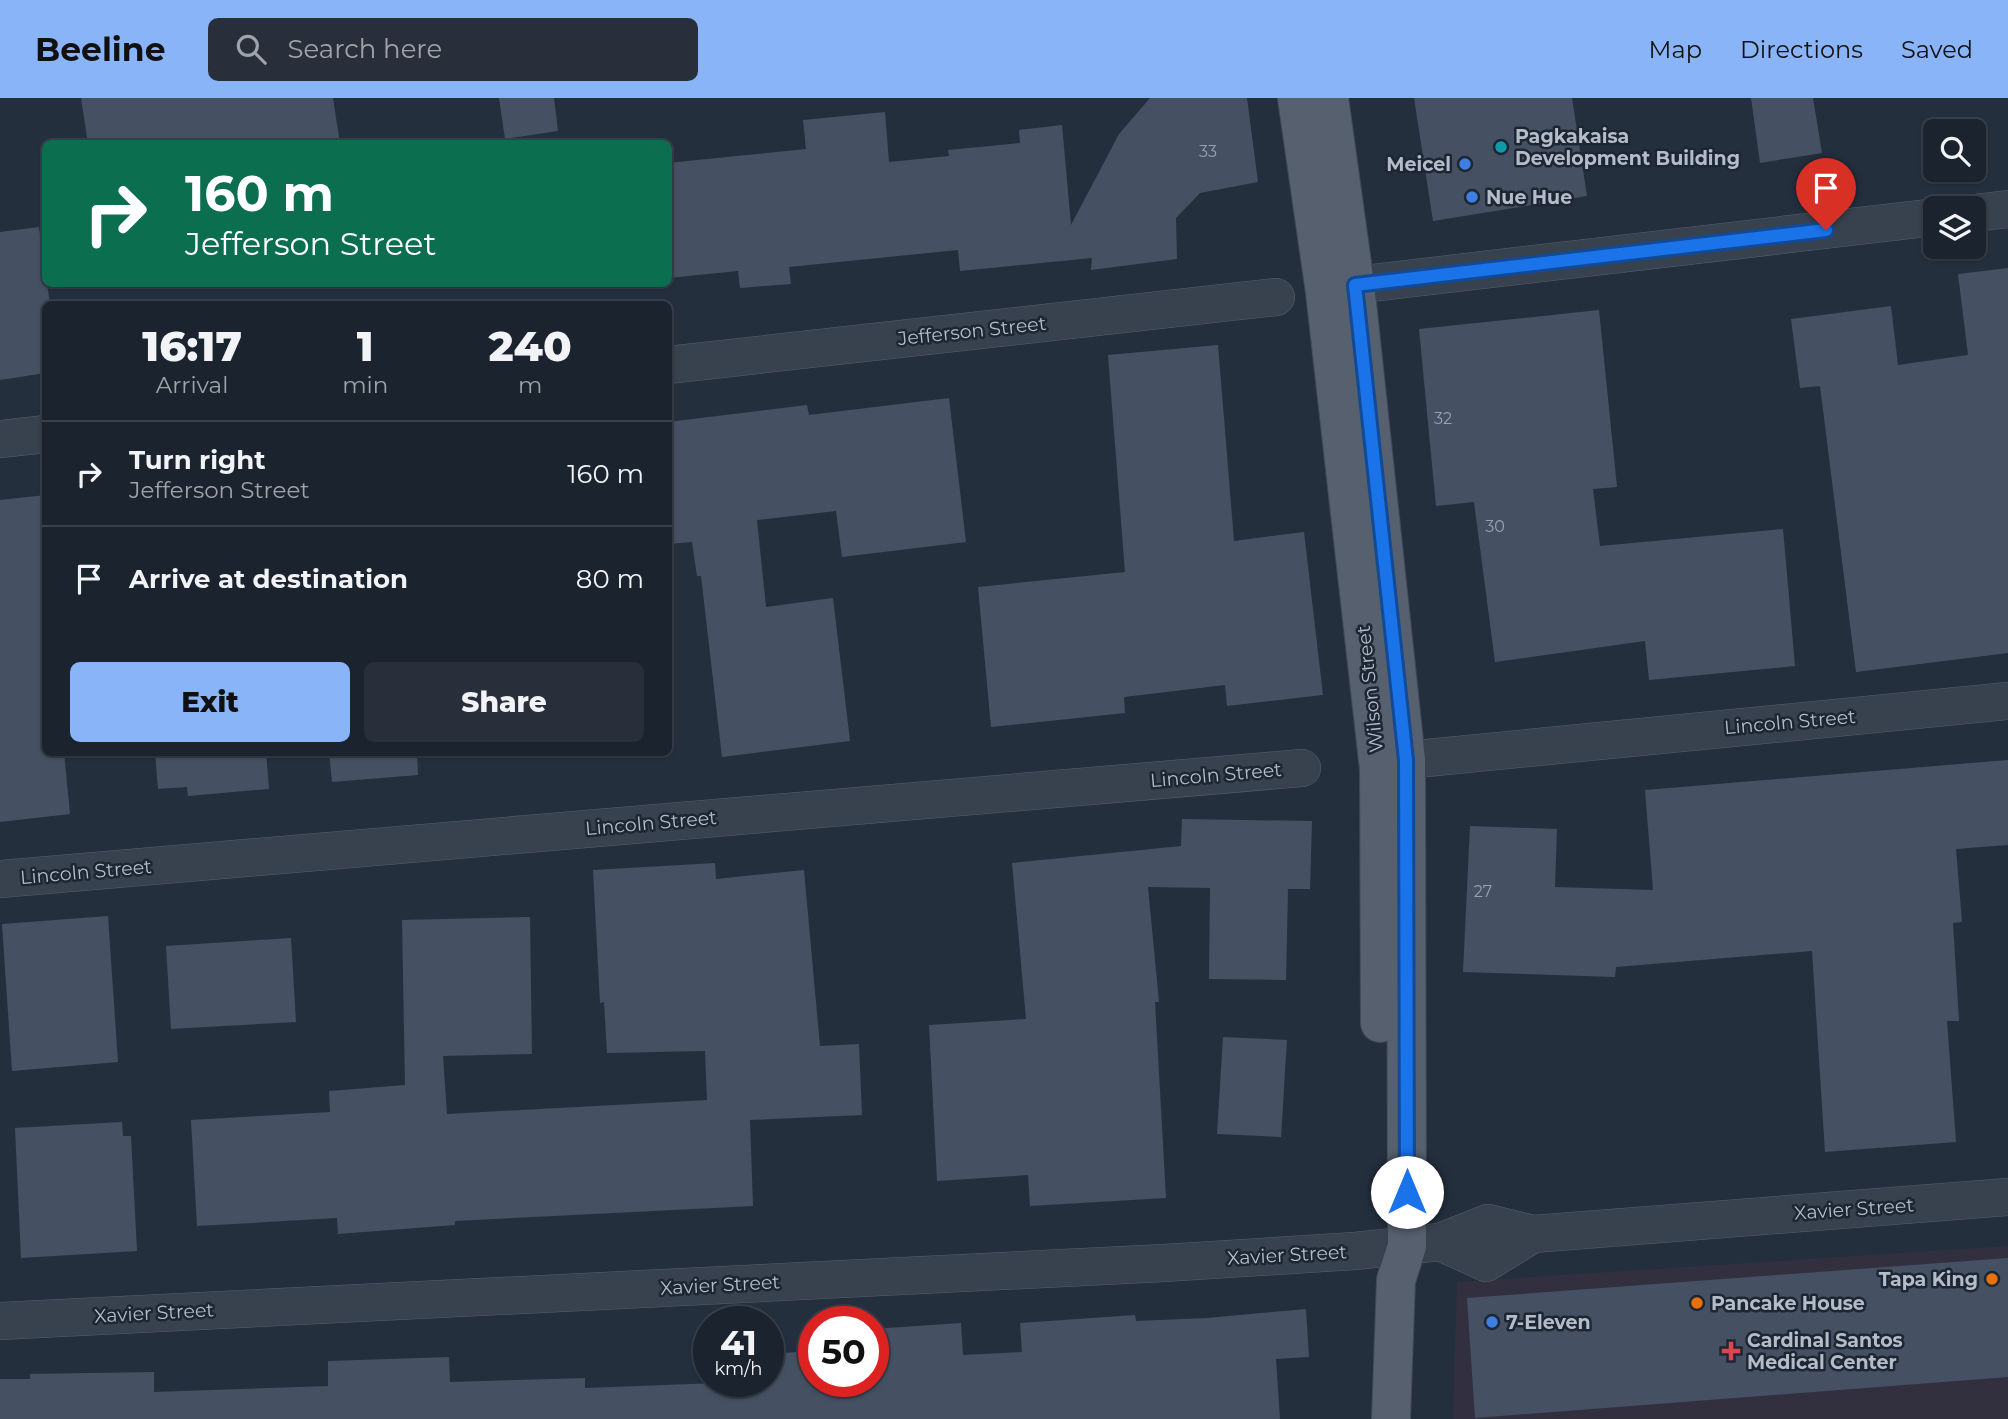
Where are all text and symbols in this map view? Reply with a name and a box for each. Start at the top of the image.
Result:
search box [208,18,698,81]
text: Beeline [35,29,166,69]
icon: search [232,30,270,68]
text: Search here [288,33,442,65]
text: Map [1649,35,1702,64]
text: Directions [1740,35,1863,64]
text: Saved [1901,35,1973,64]
map controls [1923,119,1986,259]
button: search [1923,119,1986,182]
place label: Pagkakaisa Development Building [1515,125,1740,170]
marker: Pagkakaisa Development Building [1493,139,1509,155]
house number: 33 [1199,142,1217,161]
place label: Meicel [1386,153,1451,176]
marker: Meicel [1457,156,1473,172]
pin [1796,158,1856,230]
text: 160 m [185,164,334,223]
icon: right [70,168,161,259]
icon: arrive [1807,169,1845,207]
place label: Nue Hue [1486,186,1572,209]
marker: Nue Hue [1464,189,1480,205]
button: layers [1923,196,1986,259]
text: Jefferson Street [185,224,436,263]
street label: Jefferson Street [896,312,1048,350]
text: 16:17 [142,320,242,372]
text: 1 [357,320,374,372]
text: 240 [489,320,572,372]
text: Arrival [156,371,228,399]
text: min [342,371,388,399]
text: m [518,371,542,399]
house number: 32 [1434,409,1452,428]
text: Turn right [129,444,265,476]
icon: right [70,455,108,493]
text: 160 m [567,458,644,490]
text: Jefferson Street [129,476,310,504]
house number: 30 [1485,517,1505,536]
icon: arrive [70,560,108,598]
text: Arrive at destination [129,563,408,595]
text: 80 m [576,563,644,595]
street label: Wilson Street [1352,624,1388,754]
button: Exit [70,662,350,742]
button: Share [364,662,644,742]
street label: Lincoln Street [1723,705,1857,739]
street label: Lincoln Street [1149,758,1283,792]
street label: Lincoln Street [584,806,718,840]
street label: Lincoln Street [19,855,153,889]
house number: 27 [1474,882,1492,901]
position arrow [1370,1155,1444,1229]
street label: Xavier Street [1793,1193,1915,1225]
street label: Xavier Street [1226,1240,1348,1270]
place label: Tapa King [1879,1268,1978,1291]
street label: Xavier Street [659,1270,781,1300]
marker: Tapa King [1984,1271,2000,1287]
place label: Pancake House [1711,1292,1865,1315]
marker: Pancake House [1689,1295,1705,1311]
street label: Xavier Street [93,1298,215,1328]
speed limit sign: 50 [798,1306,889,1397]
place label: 7-Eleven [1506,1311,1591,1334]
marker: 7-Eleven [1484,1314,1500,1330]
text: 41 [720,1321,757,1364]
place label: Cardinal Santos Medical Center [1747,1329,1903,1374]
marker: Cardinal Santos Medical Center [1721,1341,1741,1361]
text: km/h [714,1358,763,1380]

